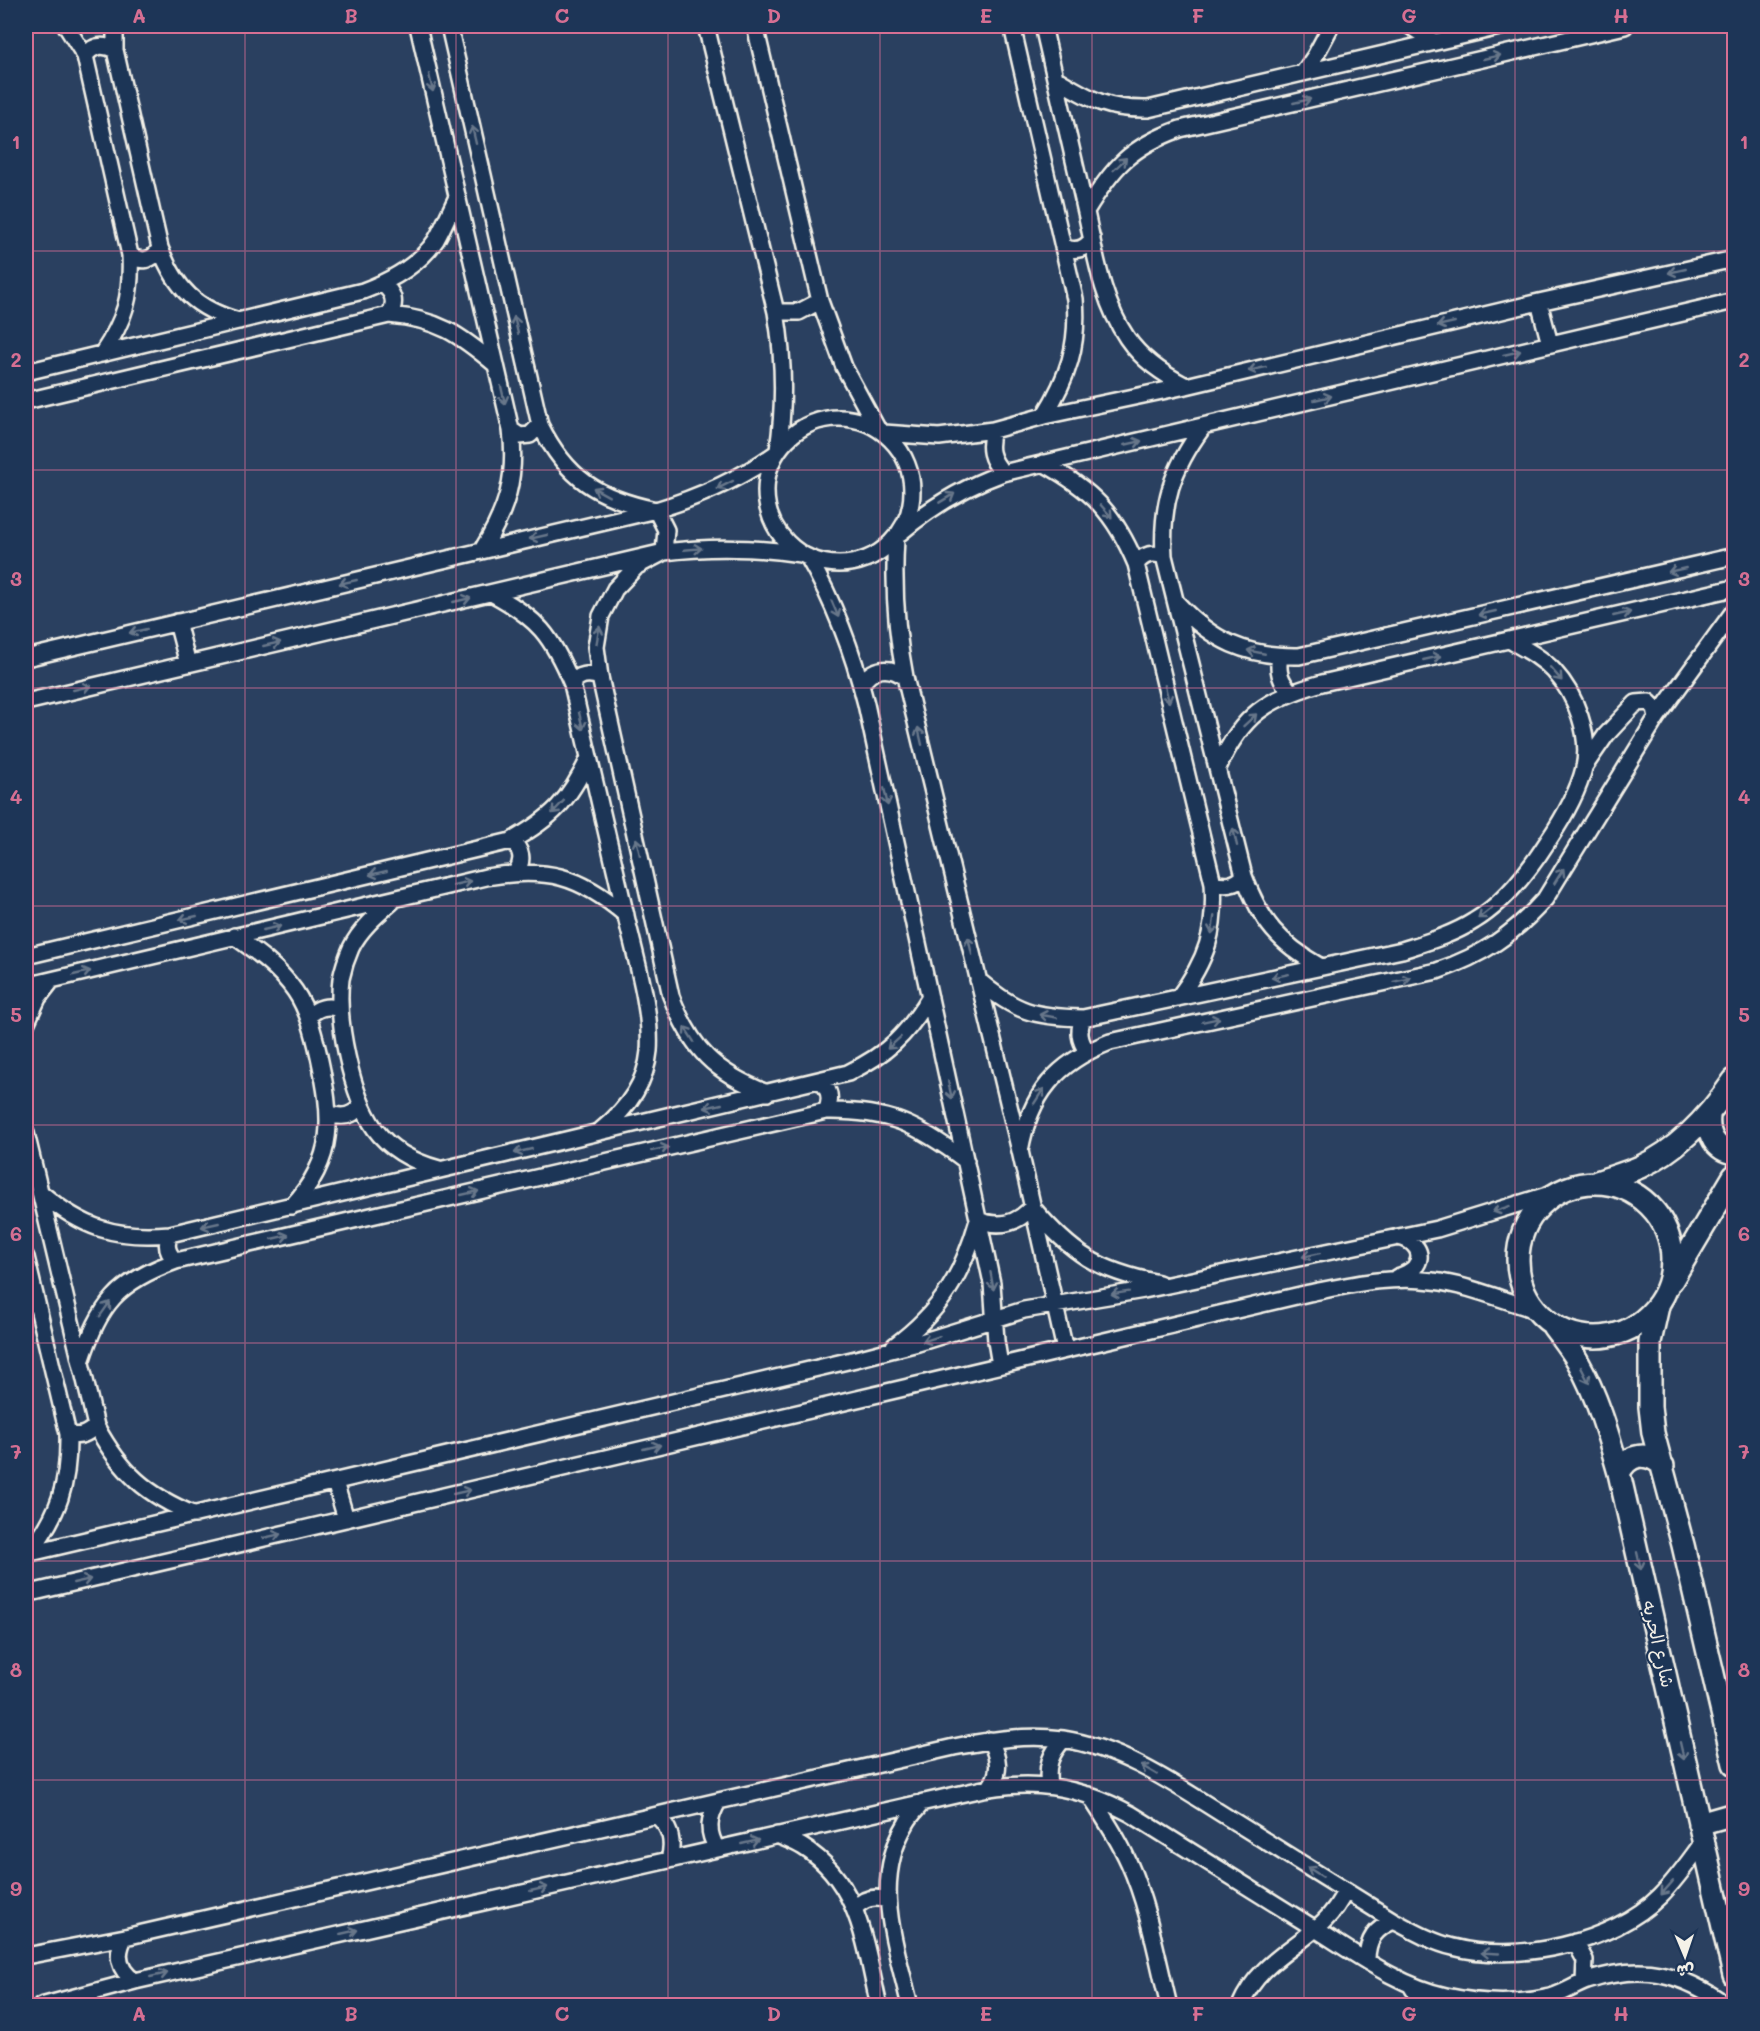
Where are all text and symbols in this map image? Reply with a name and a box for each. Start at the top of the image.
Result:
text: A [132,2,146,28]
text: B [344,2,358,28]
text: C [555,2,570,28]
text: D [767,2,781,28]
text: E [980,2,992,28]
text: F [1192,2,1205,28]
text: G [1401,2,1417,28]
text: H [1613,2,1629,28]
one-way arrow [1482,50,1501,62]
one-way arrow [425,73,437,92]
one-way arrow [1292,94,1311,106]
one-way arrow [467,126,479,145]
text: 1 [12,128,20,154]
text: 1 [1740,128,1748,154]
one-way arrow [1113,157,1128,171]
one-way arrow [1668,266,1687,278]
one-way arrow [510,316,522,335]
one-way arrow [1437,319,1456,331]
text: 2 [10,346,22,372]
text: 2 [1738,346,1750,372]
one-way arrow [1502,347,1521,359]
one-way arrow [1247,364,1266,376]
one-way arrow [498,385,510,404]
one-way arrow [1313,392,1332,404]
one-way arrow [1123,436,1142,448]
one-way arrow [717,479,735,491]
one-way arrow [592,486,610,497]
one-way arrow [938,492,955,504]
one-way arrow [1099,503,1113,518]
one-way arrow [529,532,548,544]
one-way arrow [683,543,703,554]
one-way arrow [1668,564,1687,576]
text: 3 [10,565,22,591]
text: 3 [1738,565,1750,591]
one-way arrow [339,577,359,588]
one-way arrow [453,593,472,605]
one-way arrow [829,600,841,618]
one-way arrow [1478,608,1497,620]
one-way arrow [1612,608,1631,619]
one-way arrow [129,626,148,638]
one-way arrow [592,626,603,646]
one-way arrow [262,638,282,649]
one-way arrow [1246,646,1266,657]
one-way arrow [1422,652,1441,663]
one-way arrow [1549,666,1562,682]
one-way arrow [73,682,92,694]
one-way arrow [1162,684,1174,703]
one-way arrow [575,711,587,730]
one-way arrow [1242,712,1257,727]
one-way arrow [913,726,925,745]
text: 4 [10,783,23,809]
text: 4 [1738,783,1751,809]
one-way arrow [881,787,892,806]
one-way arrow [551,800,565,815]
one-way arrow [1228,828,1240,847]
one-way arrow [631,838,643,857]
one-way arrow [369,868,388,880]
one-way arrow [1553,868,1565,885]
one-way arrow [452,877,471,888]
one-way arrow [1477,907,1493,920]
one-way arrow [179,913,199,924]
one-way arrow [1207,915,1218,934]
one-way arrow [262,921,281,933]
one-way arrow [963,937,975,956]
one-way arrow [73,966,92,978]
one-way arrow [1271,971,1290,982]
one-way arrow [1392,973,1411,985]
text: 5 [10,1001,22,1027]
text: 5 [1738,1001,1750,1027]
one-way arrow [1039,1010,1058,1021]
one-way arrow [1201,1014,1220,1026]
one-way arrow [682,1026,694,1043]
one-way arrow [887,1036,902,1050]
one-way arrow [945,1080,956,1099]
one-way arrow [1033,1088,1045,1105]
one-way arrow [703,1100,722,1112]
one-way arrow [650,1143,669,1154]
one-way arrow [514,1145,533,1157]
one-way arrow [460,1186,479,1198]
one-way arrow [1492,1205,1510,1216]
one-way arrow [201,1219,220,1231]
text: 6 [10,1220,22,1246]
text: 6 [1738,1220,1750,1246]
one-way arrow [270,1230,289,1242]
one-way arrow [1302,1250,1321,1261]
one-way arrow [986,1270,997,1290]
one-way arrow [1111,1288,1130,1299]
one-way arrow [99,1302,111,1318]
one-way arrow [922,1334,941,1345]
one-way arrow [1579,1365,1591,1383]
text: 7 [10,1438,22,1464]
text: 7 [1738,1438,1750,1464]
one-way arrow [642,1441,661,1453]
one-way arrow [452,1485,471,1497]
one-way arrow [263,1530,282,1542]
one-way arrow [1634,1551,1645,1570]
one-way arrow [73,1574,92,1586]
street label: شارع الحريه [1636,1598,1681,1690]
text: 8 [10,1656,22,1682]
text: 8 [1738,1656,1750,1682]
one-way arrow [1676,1742,1688,1761]
one-way arrow [1140,1764,1157,1776]
one-way arrow [740,1835,759,1847]
one-way arrow [1307,1866,1324,1878]
text: 9 [10,1875,22,1901]
text: 9 [1738,1875,1750,1901]
one-way arrow [1660,1880,1674,1895]
one-way arrow [529,1883,548,1895]
one-way arrow [339,1926,358,1938]
north arrow [1655,1926,1715,1986]
one-way arrow [1480,1947,1500,1958]
text: ش [1676,1961,1695,1982]
one-way arrow [149,1969,168,1981]
text: A [132,2000,146,2026]
text: B [344,2000,358,2026]
text: C [555,2000,570,2026]
text: D [767,2000,781,2026]
text: E [980,2000,992,2026]
text: F [1192,2000,1205,2026]
text: G [1401,2000,1417,2026]
text: H [1613,2000,1629,2026]

